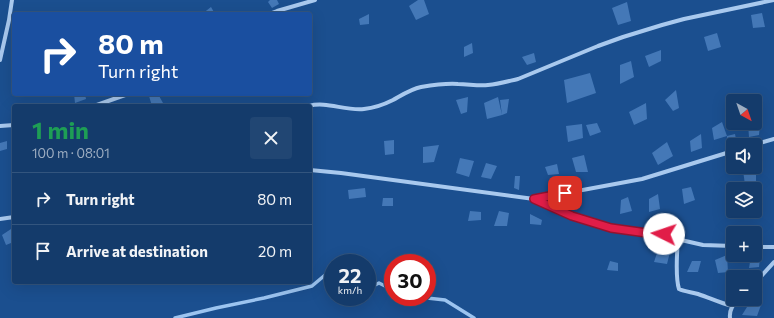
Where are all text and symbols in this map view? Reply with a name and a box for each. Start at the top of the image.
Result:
text: 80 m [98,26,164,60]
icon: right [32,28,84,80]
text: Turn right [98,60,178,82]
north arrow [726,94,762,130]
map controls [726,94,762,306]
text: 1 min [32,115,89,144]
button: close [250,117,292,159]
button: sound [726,138,762,174]
text: 100 m · 08:01 [32,145,110,161]
pin [548,176,582,210]
icon: arrive [554,182,576,204]
button: layers [726,182,762,218]
icon: right [32,188,54,210]
text: Turn right [66,190,135,208]
text: 80 m [257,190,292,208]
position arrow [643,213,685,255]
button: + [726,226,762,262]
icon: arrive [32,240,54,262]
text: Arrive at destination [66,242,208,260]
text: 20 m [258,242,292,260]
speed limit sign: 30 [384,254,436,306]
text: 22 [339,263,361,287]
button: − [726,270,762,306]
text: km/h [338,284,362,296]

